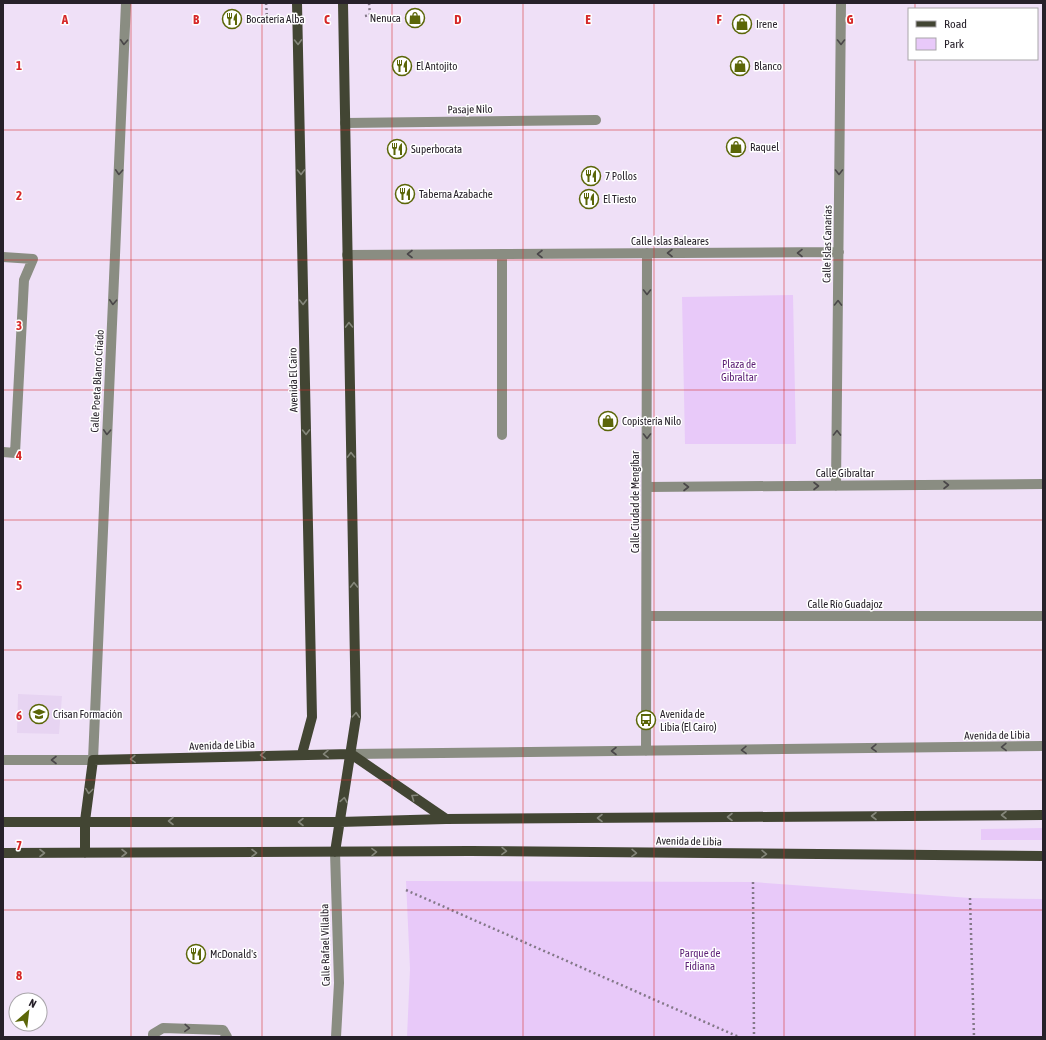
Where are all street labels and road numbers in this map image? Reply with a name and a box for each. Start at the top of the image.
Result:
street label: Pasaje Nilo [447,103,493,115]
street label: Calle Islas Canarias [820,205,834,283]
street label: Calle Islas Baleares [631,235,709,247]
street label: Calle Poeta Blanco Criado [88,329,106,433]
street label: Avenida El Cairo [286,348,300,412]
street label: Calle Ciudad de Mengíbar [629,450,641,553]
street label: Calle Gibraltar [816,467,875,479]
street label: Calle Río Guadajoz [807,598,883,610]
street label: Avenida de Libia [964,728,1030,742]
street label: Avenida de Libia [189,738,255,752]
street label: Avenida de Libia [656,834,722,848]
street label: Calle Rafael Villalba [318,904,332,986]

